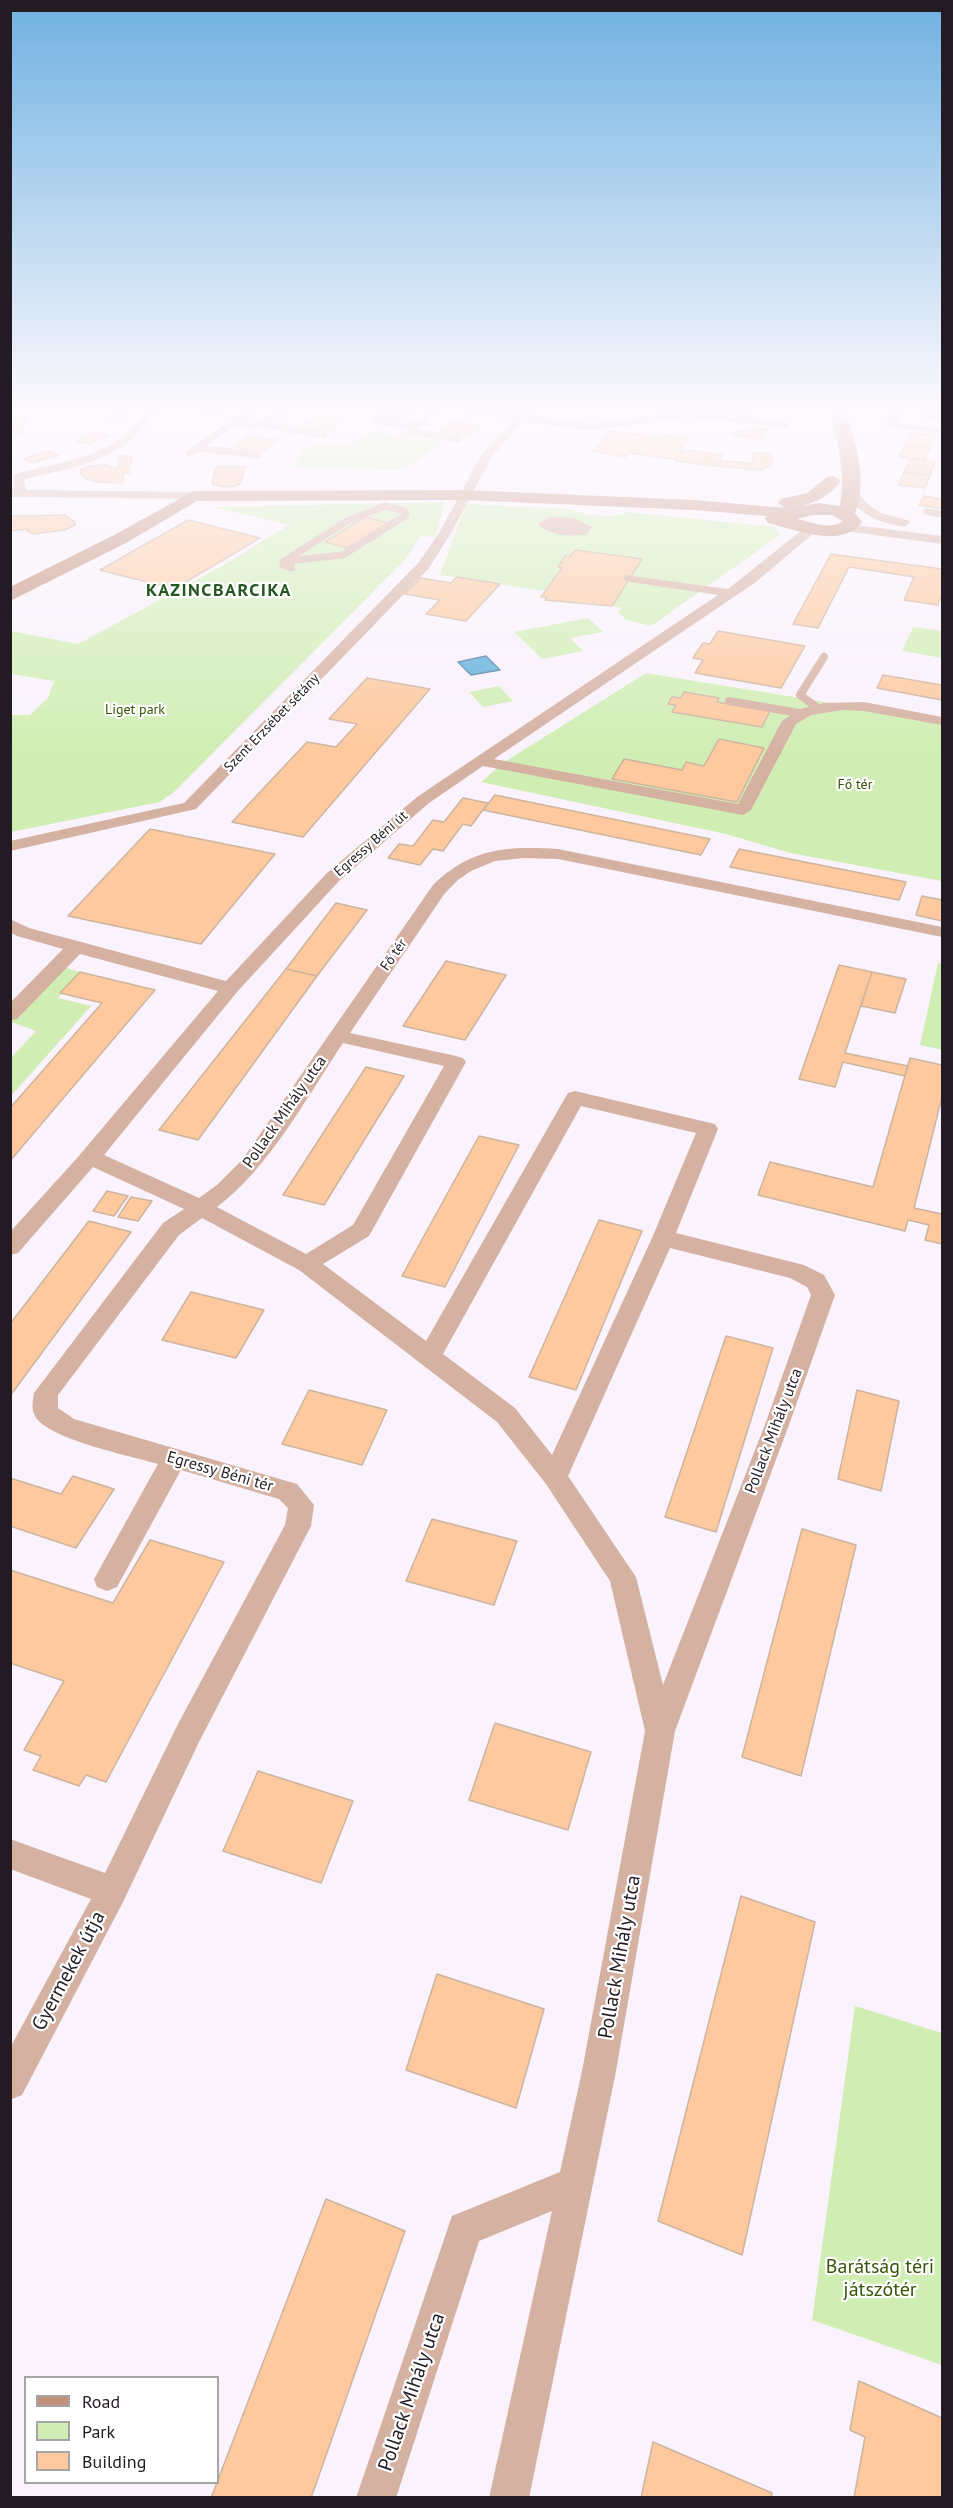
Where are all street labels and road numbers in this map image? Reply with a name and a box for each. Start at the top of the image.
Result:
street label: Szent Erzsébet sétány [221,670,323,776]
street label: Egressy Béni út [331,808,411,880]
street label: Fő tér [377,936,411,974]
street label: Pollack Mihály utca [239,1052,331,1172]
street label: Pollack Mihály utca [741,1366,807,1496]
street label: Egressy Béni tér [165,1448,275,1496]
street label: Pollack Mihály utca [594,1873,646,2041]
street label: Gyermekek útja [27,1907,111,2035]
street label: Pollack Mihály utca [374,2310,450,2474]

